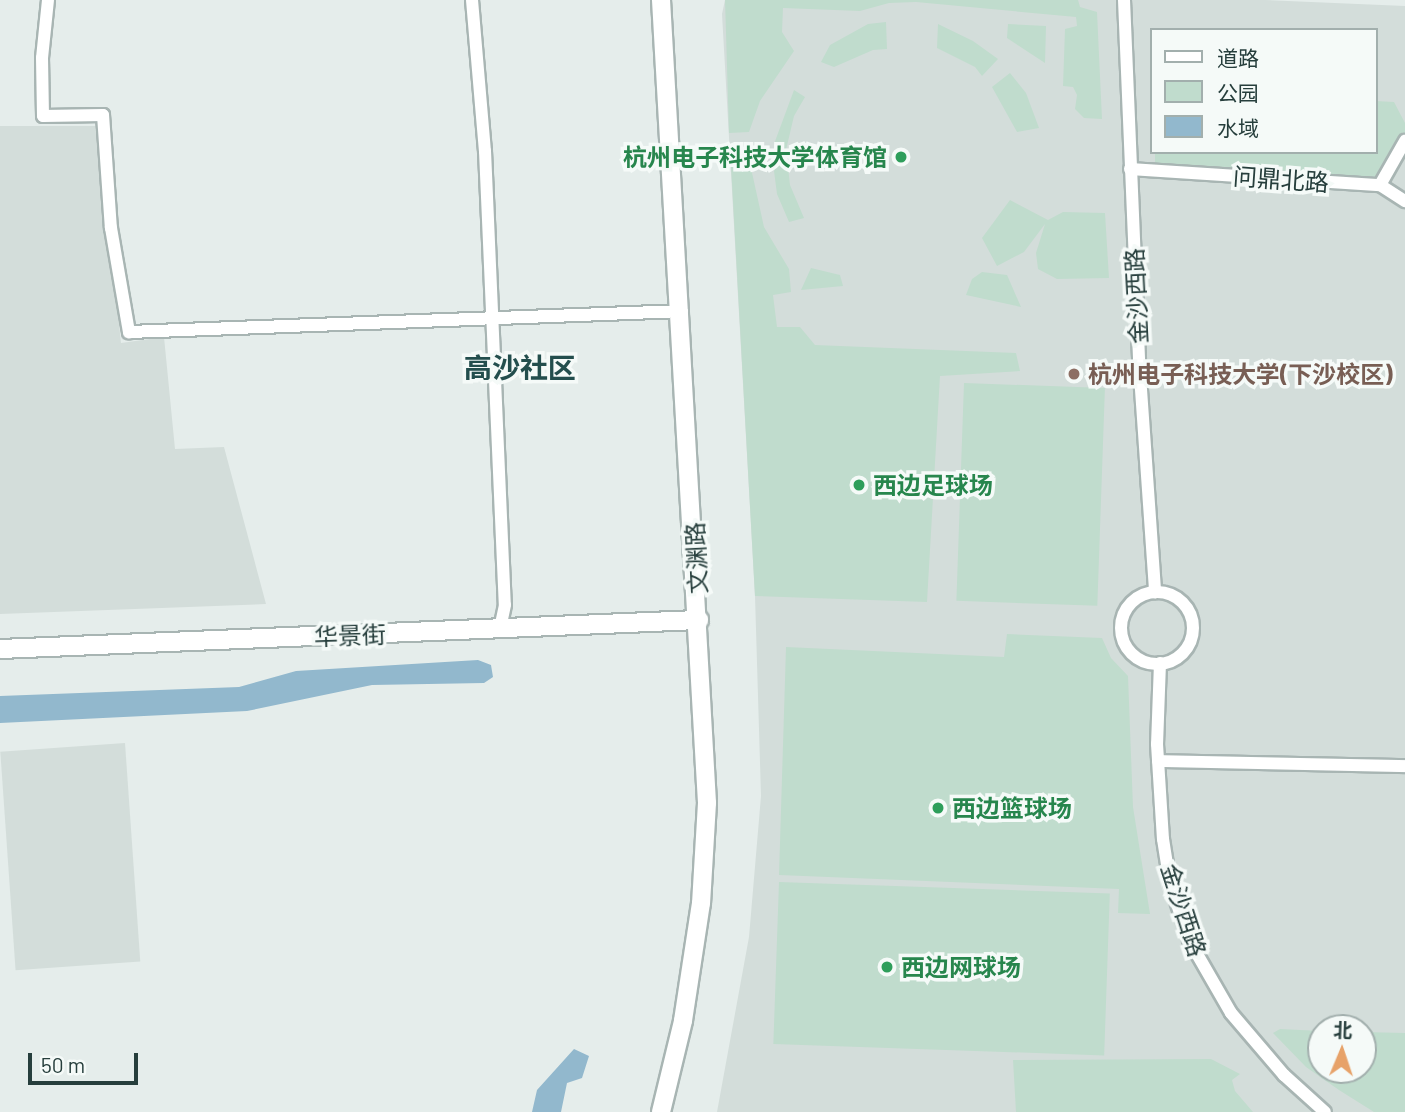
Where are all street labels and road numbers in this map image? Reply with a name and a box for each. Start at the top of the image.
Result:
street label: 问鼎北路 [1232,161,1330,197]
street label: 金沙西路 [1119,247,1153,345]
street label: 文渊路 [680,521,712,595]
street label: 华景街 [314,619,386,651]
street label: 金沙西路 [1155,860,1213,960]

